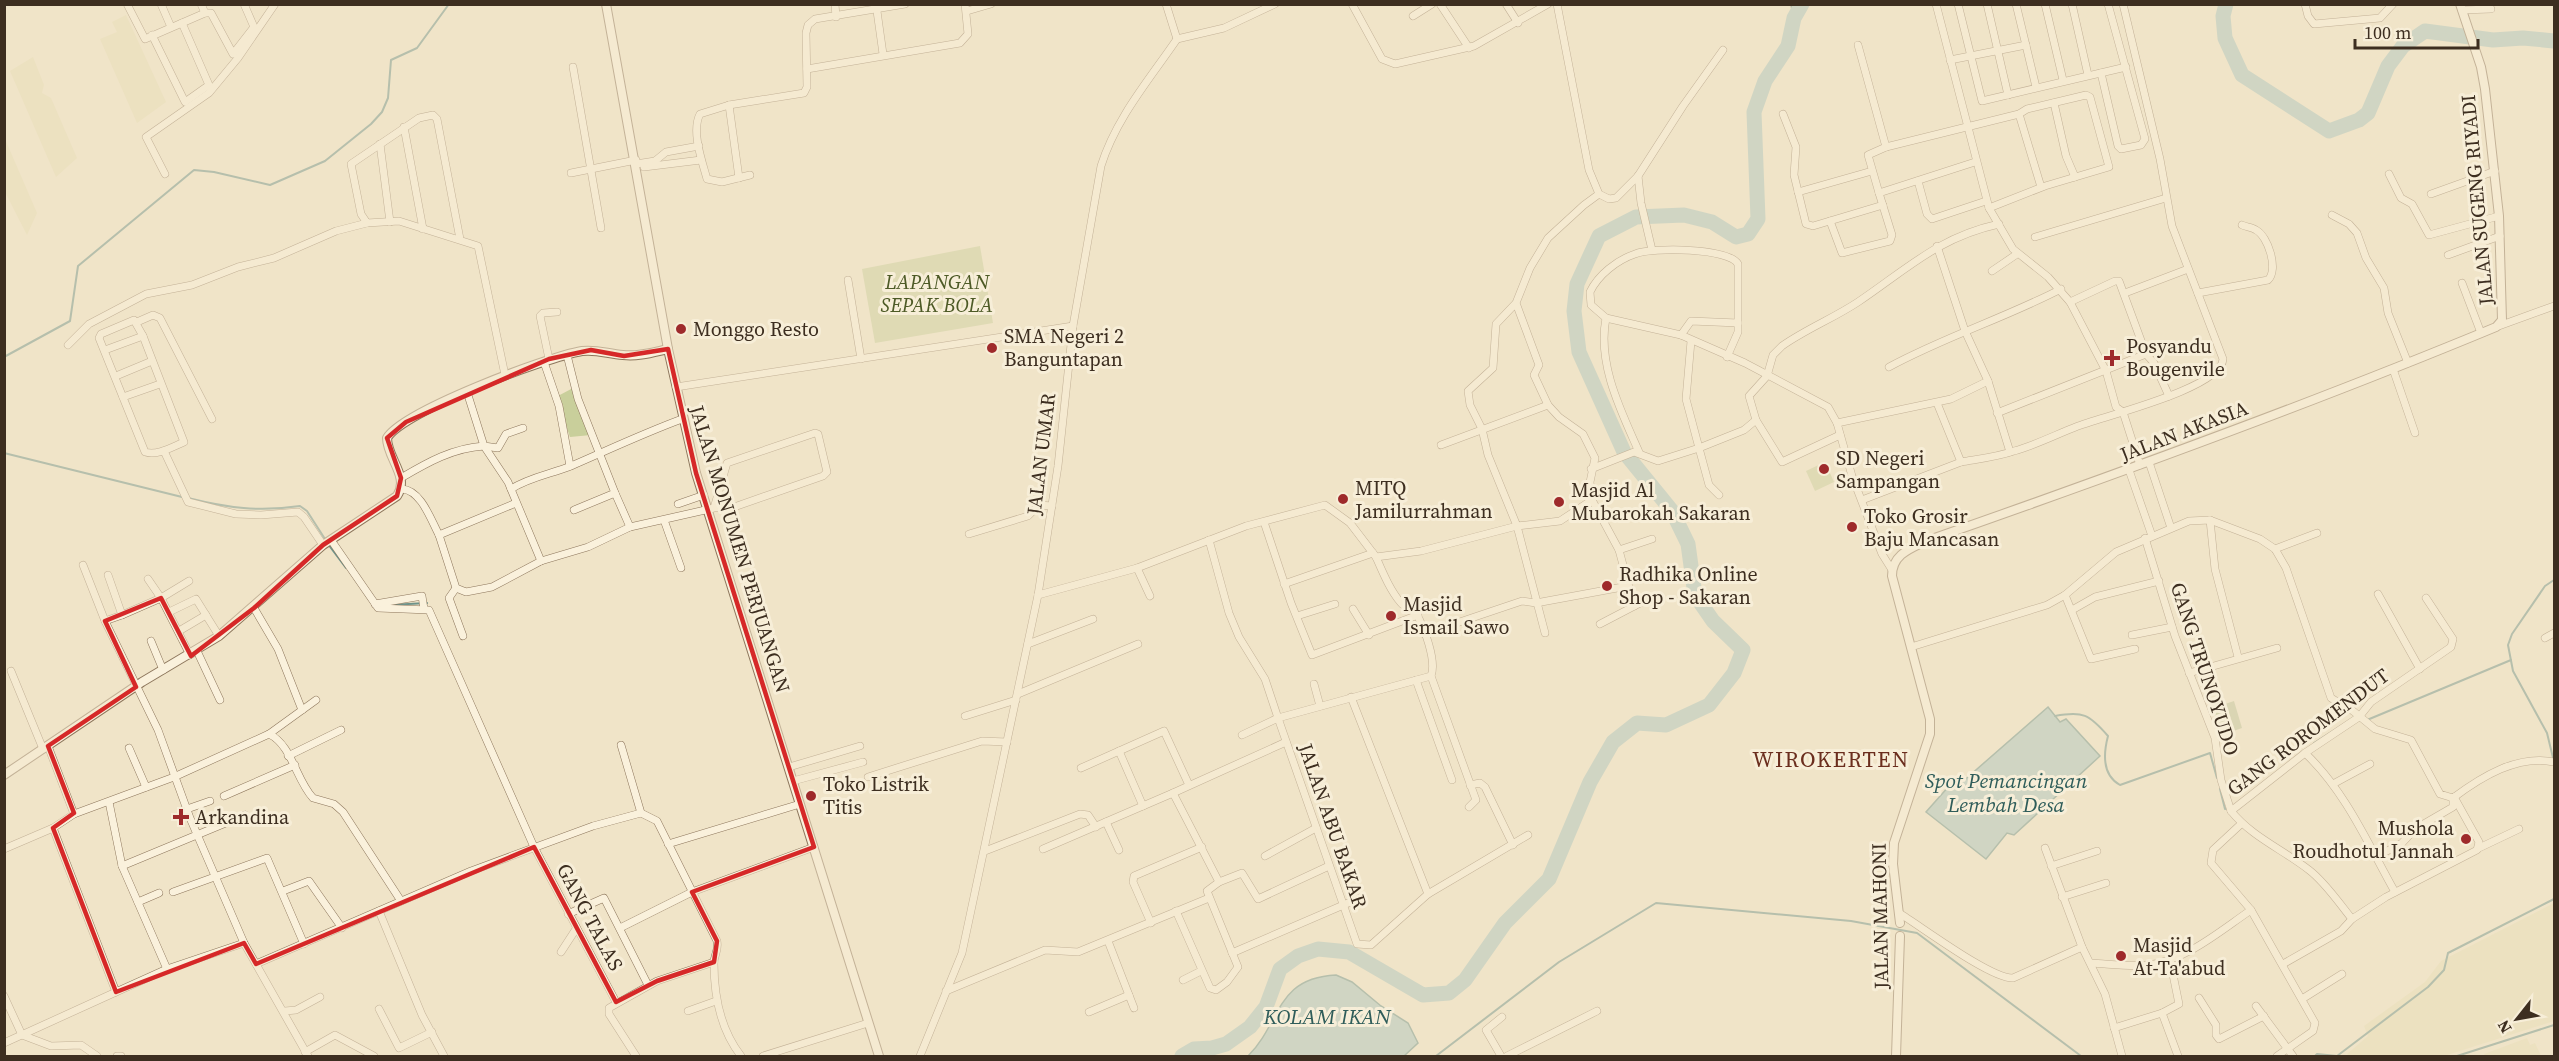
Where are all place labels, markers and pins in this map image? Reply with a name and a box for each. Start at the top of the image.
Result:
place label: Monggo Resto [693,315,819,343]
marker: Monggo Resto [674,322,688,336]
place label: SMA Negeri 2 Banguntapan [1004,322,1124,373]
place label: Posyandu Bougenvile [2126,332,2225,383]
marker: SMA Negeri 2 Banguntapan [985,341,999,355]
marker: Posyandu Bougenvile [2103,349,2121,367]
place label: SD Negeri Sampangan [1836,444,1940,495]
marker: SD Negeri Sampangan [1817,462,1831,476]
place label: MITQ Jamilurrahman [1354,474,1493,525]
place label: Masjid Al Mubarokah Sakaran [1571,476,1751,527]
marker: MITQ Jamilurrahman [1336,492,1350,506]
marker: Masjid Al Mubarokah Sakaran [1552,495,1566,509]
place label: Toko Grosir Baju Mancasan [1864,502,1999,553]
marker: Toko Grosir Baju Mancasan [1845,520,1859,534]
place label: Radhika Online Shop - Sakaran [1619,560,1758,611]
marker: Radhika Online Shop - Sakaran [1600,579,1614,593]
place label: Masjid Ismail Sawo [1403,590,1509,641]
marker: Masjid Ismail Sawo [1384,609,1398,623]
place label: Toko Listrik Titis [823,770,929,821]
marker: Toko Listrik Titis [804,789,818,803]
place label: Arkandina [195,803,290,831]
marker: Arkandina [172,808,190,826]
place label: Mushola Roudhotul Jannah [2293,814,2455,865]
marker: Mushola Roudhotul Jannah [2459,832,2473,846]
place label: Masjid At-Ta'abud [2133,931,2226,982]
marker: Masjid At-Ta'abud [2114,949,2128,963]

